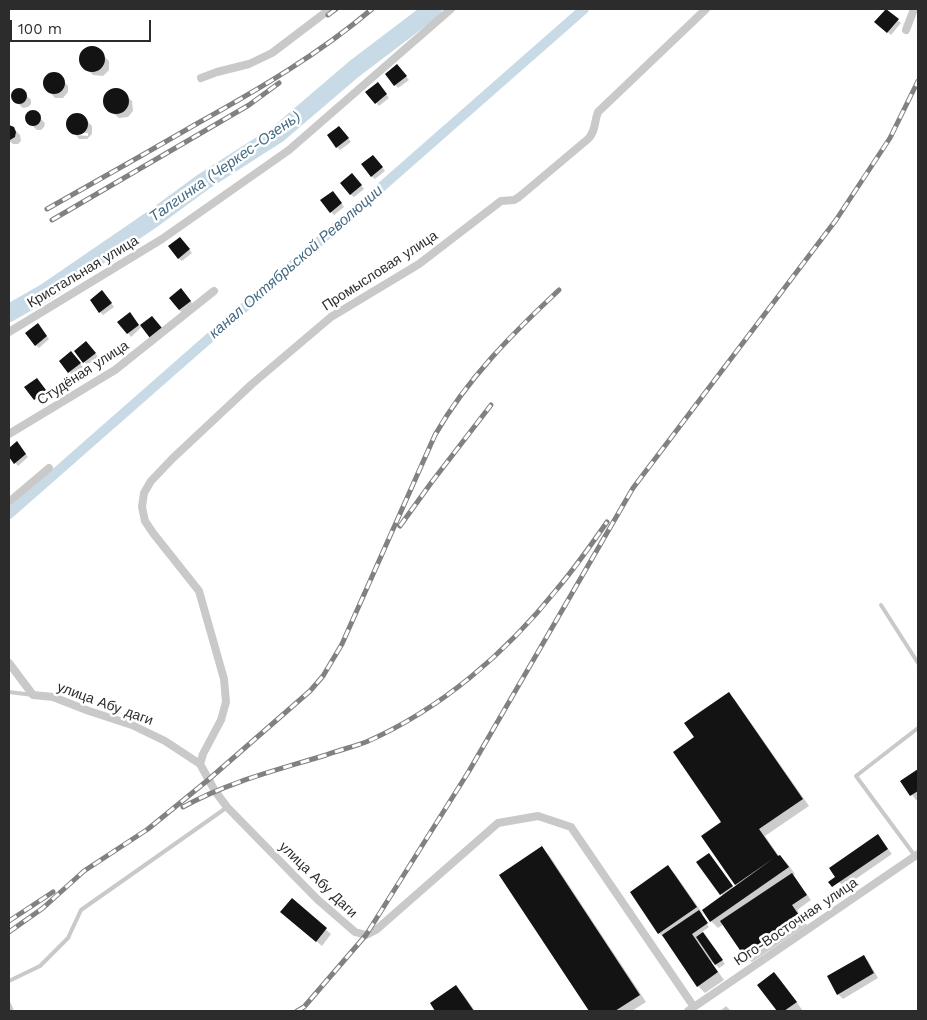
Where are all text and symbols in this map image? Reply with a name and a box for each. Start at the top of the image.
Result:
scale bar [12,10,154,42]
text: 100 m [18,20,62,38]
water label: Талгинка (Черкес-Озень) [146,108,304,226]
water label: канал Октябрьской Революции [205,182,387,342]
street label: Промысловая улица [319,227,441,315]
street label: Кристальная улица [24,232,142,312]
street label: Студёная улица [34,337,132,409]
street label: улица Абу даги [55,679,155,729]
street label: улица Абу Даги [275,838,361,922]
street label: Юго-Восточная улица [731,874,861,970]

